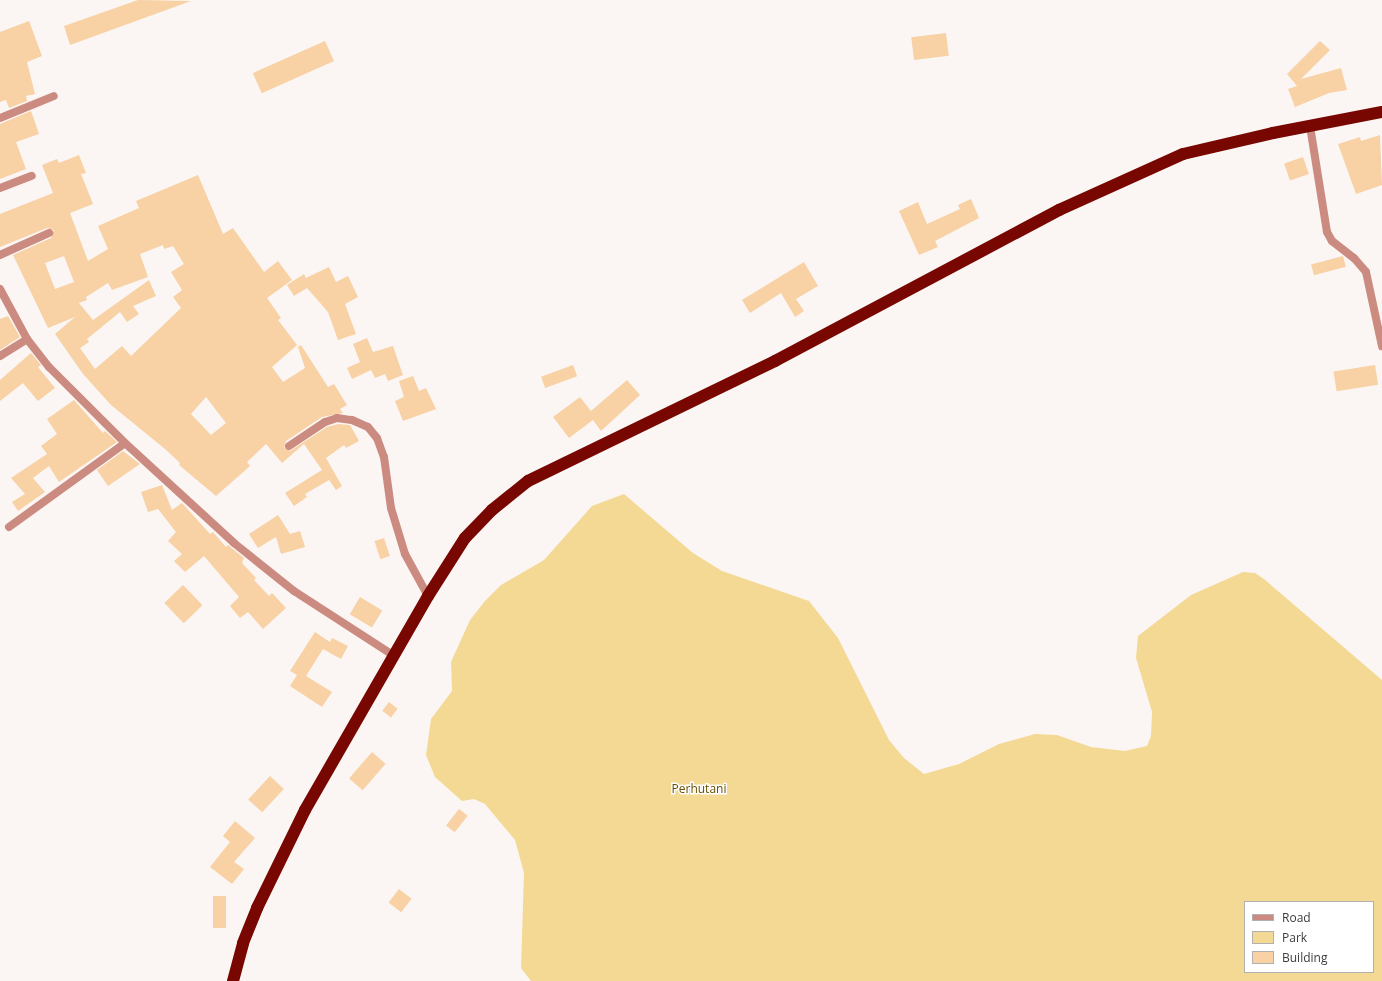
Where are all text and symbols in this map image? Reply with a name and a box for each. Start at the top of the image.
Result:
park label: Perhutani [672,782,726,796]
legend [1244,901,1374,973]
text: Road [1282,909,1311,926]
text: Park [1282,929,1307,946]
text: Building [1282,949,1327,966]

